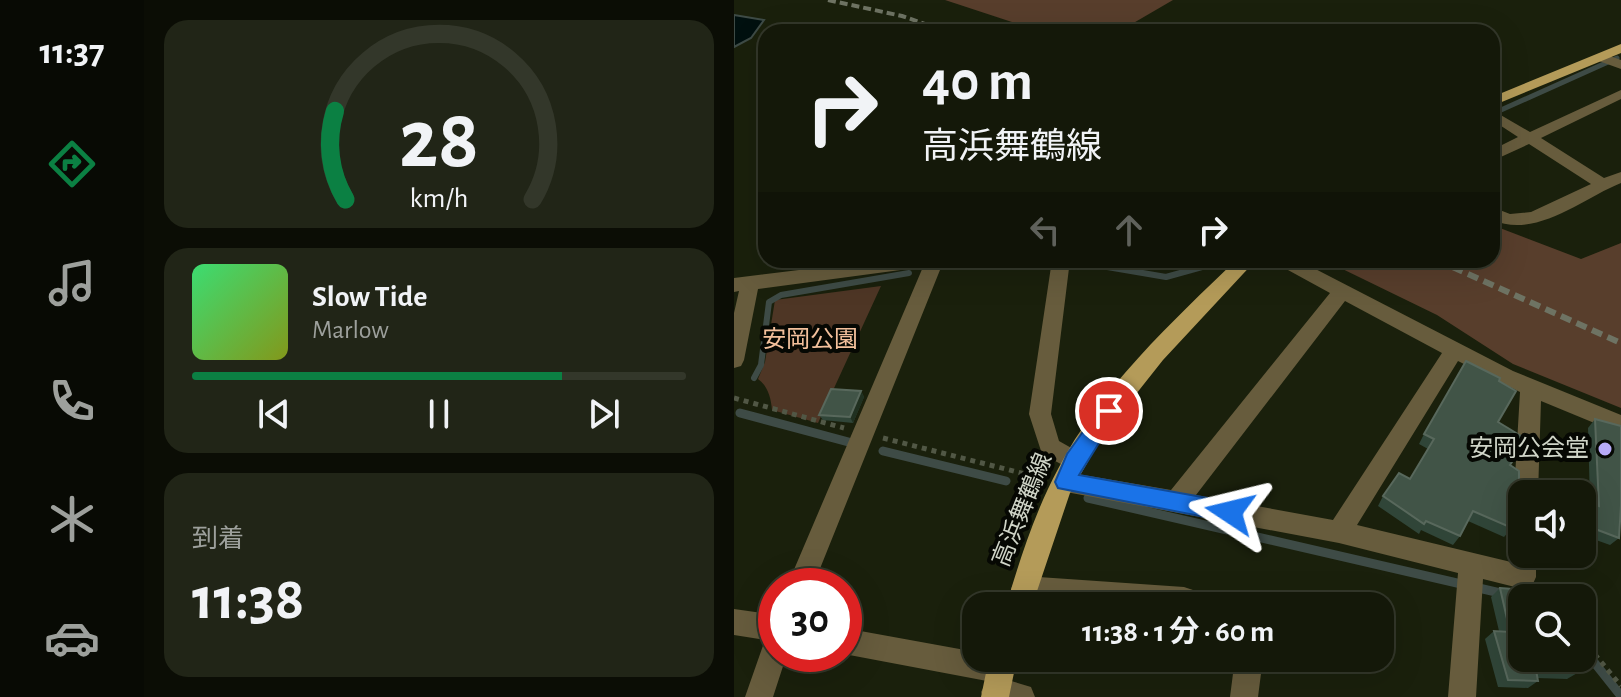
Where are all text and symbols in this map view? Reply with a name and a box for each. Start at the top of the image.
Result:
text: 11:37 [39,34,105,70]
text: 40 m [922,54,1033,110]
icon: right [790,56,894,160]
text: 28 [399,99,479,183]
text: 高浜舞鶴線 [922,129,1102,165]
icon: directions [44,136,100,192]
text: km/h [410,184,468,213]
icon: left [1023,208,1067,252]
icon: ahead [1107,208,1151,252]
icon: right [1191,208,1235,252]
icon: music [44,255,100,311]
text: Slow Tide [312,282,427,312]
text: Marlow [312,317,389,343]
park label: 安岡公園 [762,327,858,352]
icon: phone [44,373,100,429]
pin [1075,377,1143,445]
icon: arrive [1087,389,1131,433]
icon: previous [252,392,296,436]
icon: pause [417,392,461,436]
icon: next [582,392,626,436]
place label: 安岡公会堂 [1469,435,1589,461]
marker: 安岡公会堂 [1596,440,1614,458]
street label: 高浜舞鶴線 [988,449,1057,570]
position arrow [1188,470,1272,554]
map controls [1508,480,1596,672]
button: sound [1508,480,1596,568]
icon: climate [44,491,100,547]
text: 到着 [192,526,244,552]
speed limit sign: 30 [758,568,862,672]
text: 11:38 [192,570,304,630]
button: search [1508,584,1596,672]
icon: car [44,610,100,666]
text: 11:38 · 1 分 · 60 m [1082,617,1274,647]

